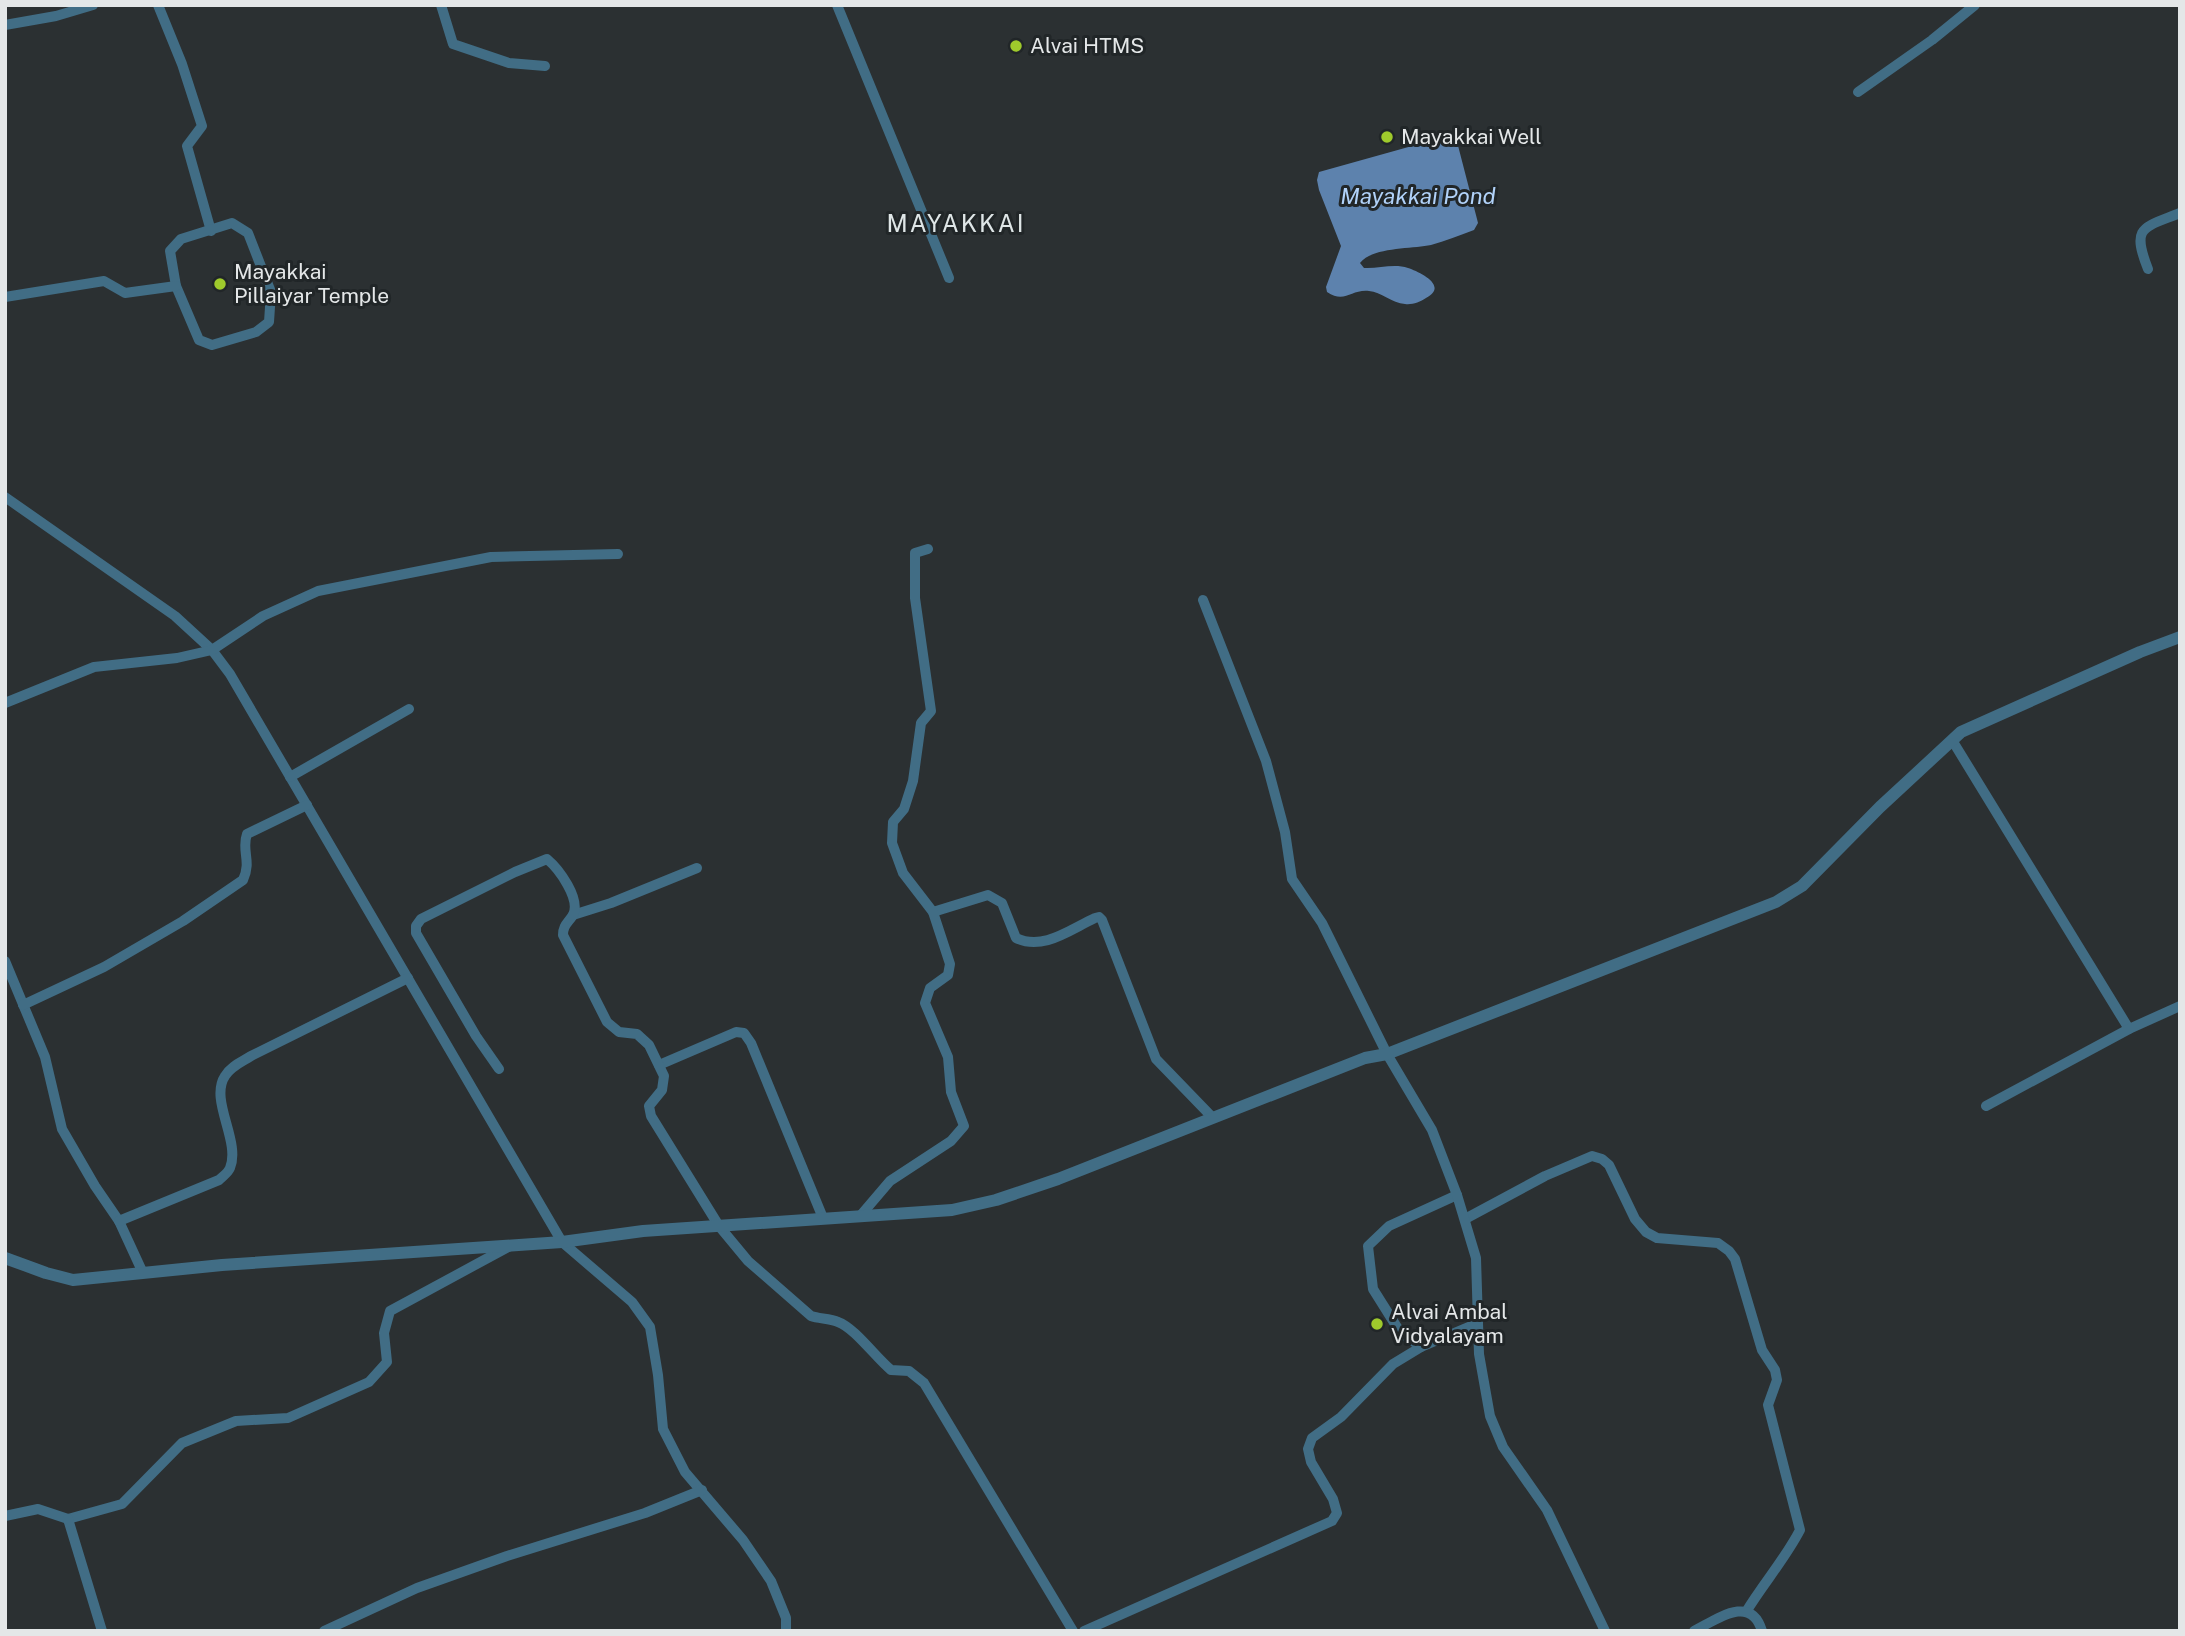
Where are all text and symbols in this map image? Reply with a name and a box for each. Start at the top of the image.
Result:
place label: Alvai HTMS [1030,33,1144,58]
marker: Alvai HTMS [1008,38,1024,54]
place label: Mayakkai Well [1401,124,1542,149]
marker: Mayakkai Well [1379,129,1395,145]
water label: Mayakkai Pond [1340,182,1496,209]
district label: MAYAKKAI [886,209,1026,237]
place label: Mayakkai Pillaiyar Temple [234,259,389,308]
marker: Mayakkai Pillaiyar Temple [212,276,228,292]
place label: Alvai Ambal Vidyalayam [1391,1299,1508,1348]
marker: Alvai Ambal Vidyalayam [1369,1316,1385,1332]

